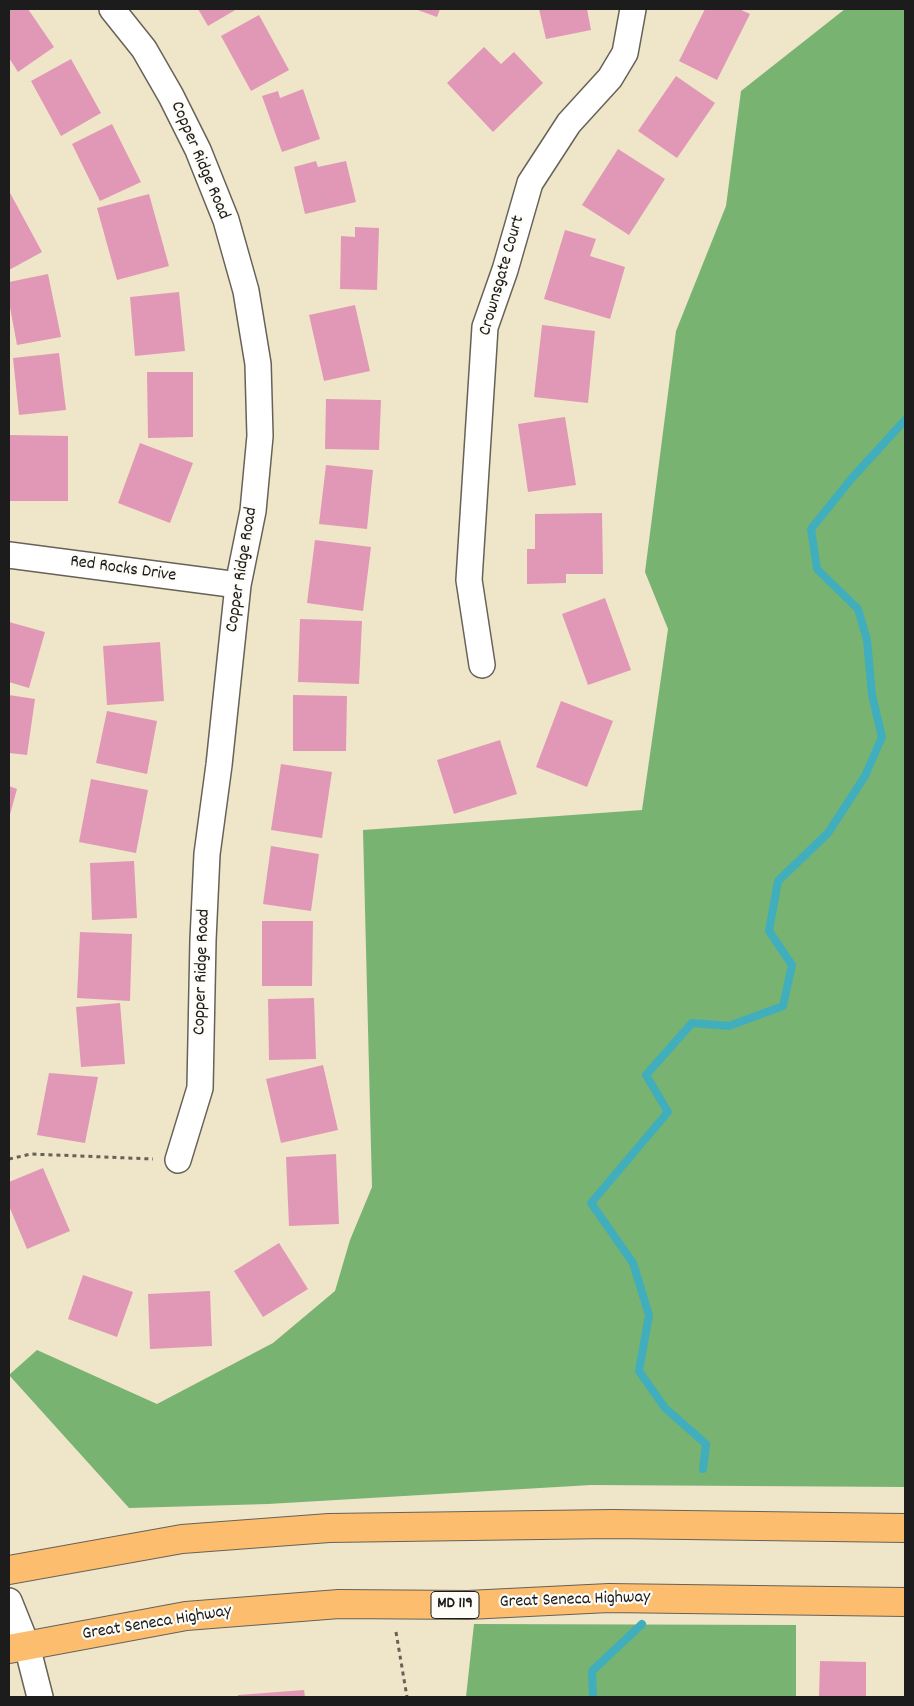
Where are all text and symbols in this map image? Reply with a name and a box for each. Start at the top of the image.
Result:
street label: Copper Ridge Road [164,99,234,223]
street label: Crownsgate Court [476,213,530,339]
street label: Copper Ridge Road [222,506,264,634]
street label: Red Rocks Drive [69,552,177,588]
street label: Copper Ridge Road [190,909,216,1035]
street label: Great Seneca Highway [499,1588,651,1614]
road number: MD 119 [431,1592,479,1618]
street label: Great Seneca Highway [81,1602,233,1646]

